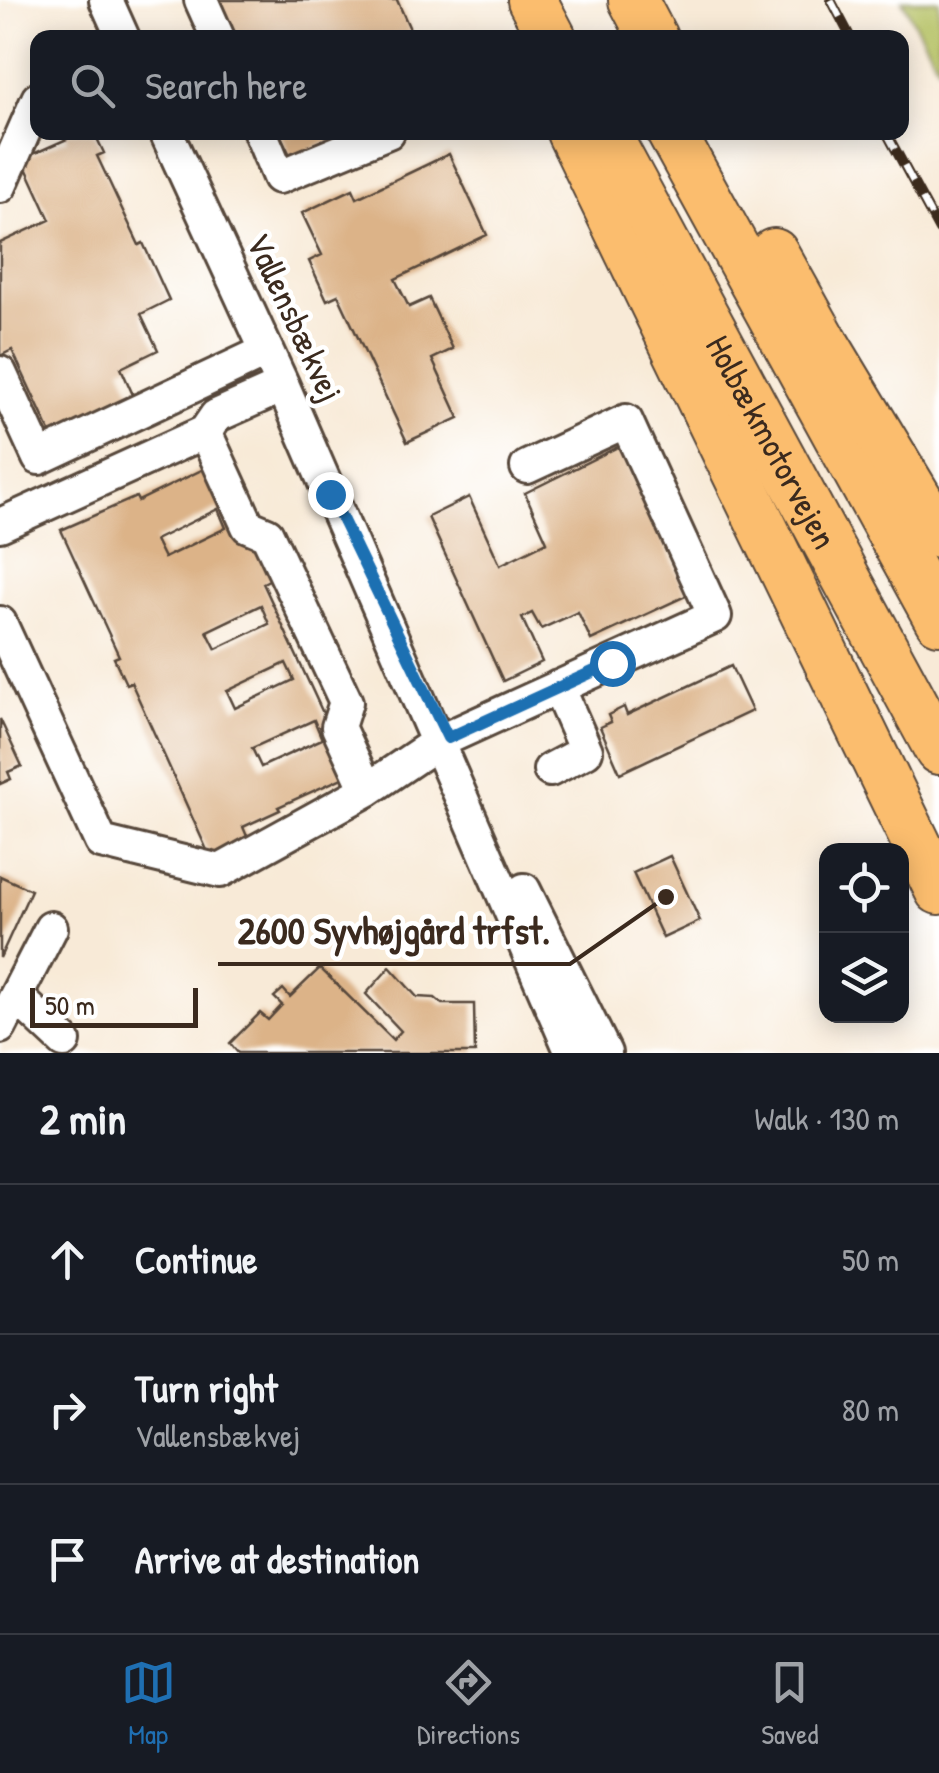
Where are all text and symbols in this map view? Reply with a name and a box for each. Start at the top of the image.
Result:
search box [30,30,909,140]
icon: search [65,58,120,113]
text: Search here [145,59,307,111]
street label: Vallensbækvej [236,225,354,409]
street label: Holbækmotorvejen [696,327,849,557]
route end [308,472,354,518]
route start [590,641,636,687]
map controls [819,843,909,1023]
button: locate [819,843,909,933]
callout: 2600 Syvhøjgård trfst. [218,896,570,964]
text: 2600 Syvhøjgård trfst. [238,904,550,957]
button: layers [819,933,909,1023]
scale bar [30,983,198,1028]
text: 50 m [45,986,95,1024]
text: 2 min [40,1090,126,1147]
text: Walk · 130 m [754,1097,899,1140]
icon: ahead [40,1232,95,1287]
text: Continue [135,1233,257,1285]
text: 50 m [842,1238,899,1281]
text: Turn right [135,1362,278,1414]
icon: right [40,1382,95,1437]
text: 80 m [842,1388,899,1431]
text: Vallensbækvej [135,1414,300,1457]
icon: arrive [40,1532,95,1587]
text: Arrive at destination [135,1533,419,1585]
tab: Map [121,1655,176,1753]
tab: Directions [417,1655,520,1753]
tab: Saved [761,1655,818,1753]

